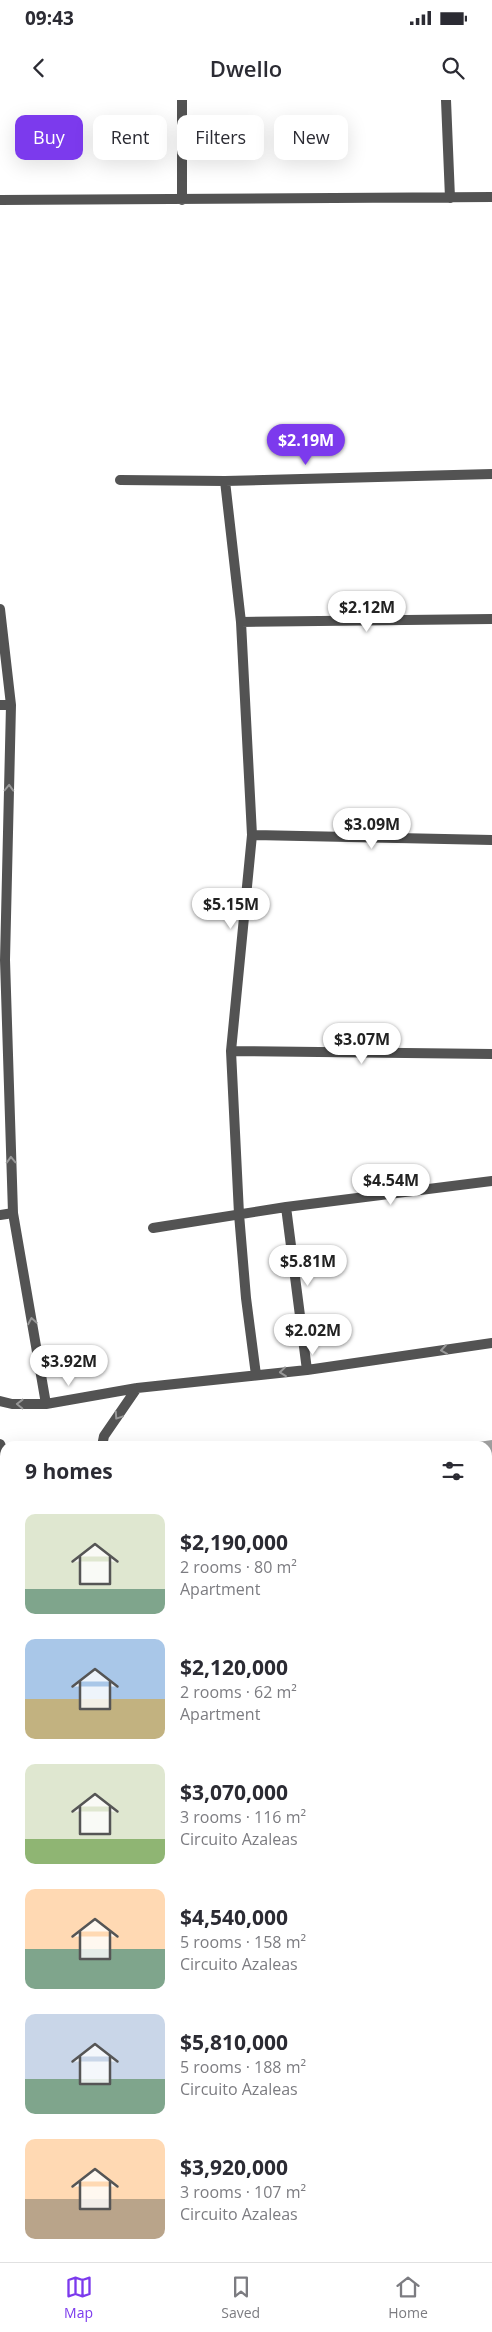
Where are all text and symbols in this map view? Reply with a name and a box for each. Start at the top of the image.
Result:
text: 09:43 [25,5,74,31]
text: Dwello [210,53,282,83]
icon: back [25,54,53,82]
icon: search [439,54,467,82]
chip: Buy [15,115,83,160]
chip: Rent [93,115,167,160]
chip: Filters [177,115,264,160]
chip: New [274,115,348,160]
pin: $2.19M [265,424,347,466]
text: $2.19M [278,429,334,451]
pin: $2.12M [326,590,408,633]
text: $2.12M [339,596,395,618]
one-way arrow [4,784,15,792]
pin: $3.09M [331,808,413,850]
text: $3.09M [344,813,400,835]
pin: $5.15M [190,888,272,930]
text: $5.15M [203,893,259,915]
pin: $3.07M [321,1022,403,1065]
text: $3.07M [334,1028,390,1050]
one-way arrow [6,1156,17,1164]
pin: $4.54M [350,1164,432,1206]
text: $4.54M [363,1169,419,1191]
pin: $5.81M [267,1244,349,1287]
text: $5.81M [280,1250,336,1272]
pin: $2.02M [272,1314,354,1356]
one-way arrow [27,1317,37,1326]
text: $2.02M [285,1319,341,1341]
pin: $3.92M [28,1344,110,1387]
one-way arrow [439,1344,447,1355]
text: $3.92M [41,1350,97,1372]
one-way arrow [278,1366,286,1377]
one-way arrow [15,1399,23,1409]
one-way arrow [115,1411,124,1420]
text: 9 homes [25,1457,113,1485]
icon: filters [439,1457,467,1485]
text: $2,190,000 [180,1528,288,1556]
icon: home [65,1534,125,1594]
text: 2 rooms · 80 m² [180,1556,297,1578]
text: Apartment [180,1578,260,1600]
text: $2,120,000 [180,1653,288,1681]
icon: home [65,1659,125,1719]
text: 2 rooms · 62 m² [180,1681,297,1703]
text: Apartment [180,1703,260,1725]
text: $3,070,000 [180,1778,288,1806]
icon: home [65,1784,125,1844]
text: 3 rooms · 116 m² [180,1806,306,1828]
text: Circuito Azaleas [180,1828,298,1850]
text: $4,540,000 [180,1903,288,1931]
icon: home [65,1909,125,1969]
text: 5 rooms · 158 m² [180,1931,306,1953]
text: Circuito Azaleas [180,1953,298,1975]
text: $5,810,000 [180,2028,288,2056]
icon: home [65,2034,125,2094]
text: 5 rooms · 188 m² [180,2056,306,2078]
text: Circuito Azaleas [180,2078,298,2100]
text: $3,920,000 [180,2153,288,2181]
icon: home [65,2159,125,2219]
text: 3 rooms · 107 m² [180,2181,306,2203]
text: Circuito Azaleas [180,2203,298,2225]
tab: Map [64,2273,93,2322]
tab: Saved [221,2273,260,2322]
tab: Home [388,2273,428,2322]

